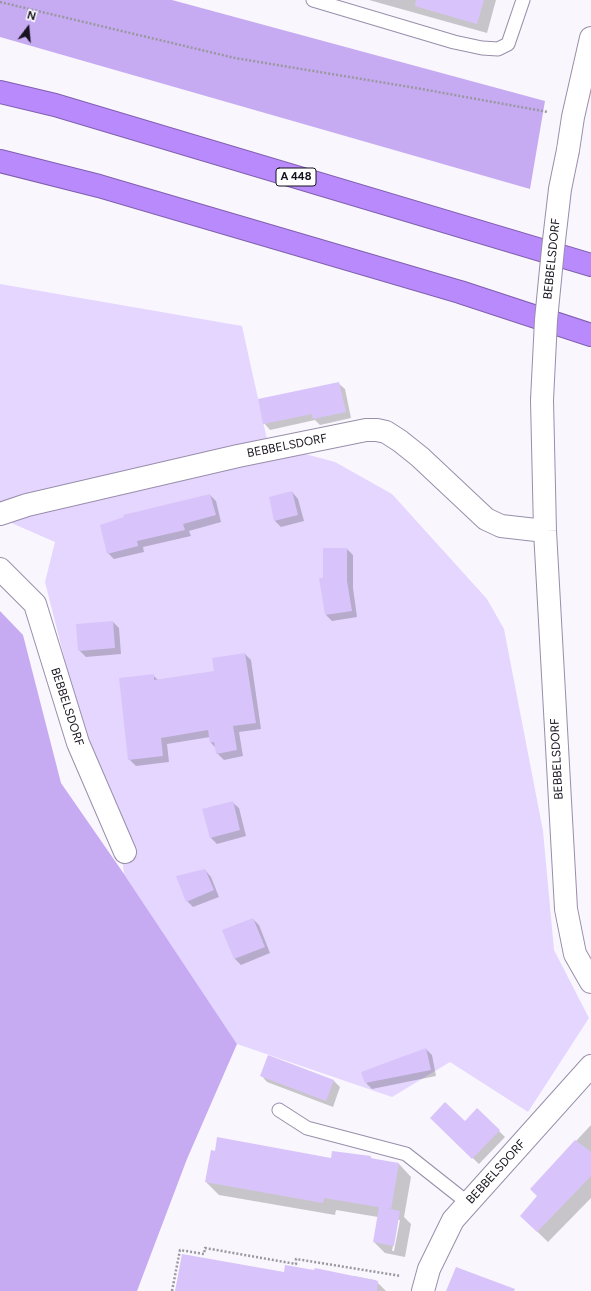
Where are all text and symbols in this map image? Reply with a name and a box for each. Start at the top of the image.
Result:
north arrow [8,8,48,48]
text: N [26,9,37,23]
road number: A 448 [276,168,316,186]
street label: BEBBELSDORF [541,218,563,300]
street label: BEBBELSDORF [246,431,328,461]
street label: BEBBELSDORF [48,666,86,748]
street label: BEBBELSDORF [548,718,566,800]
street label: BEBBELSDORF [463,1137,529,1207]

